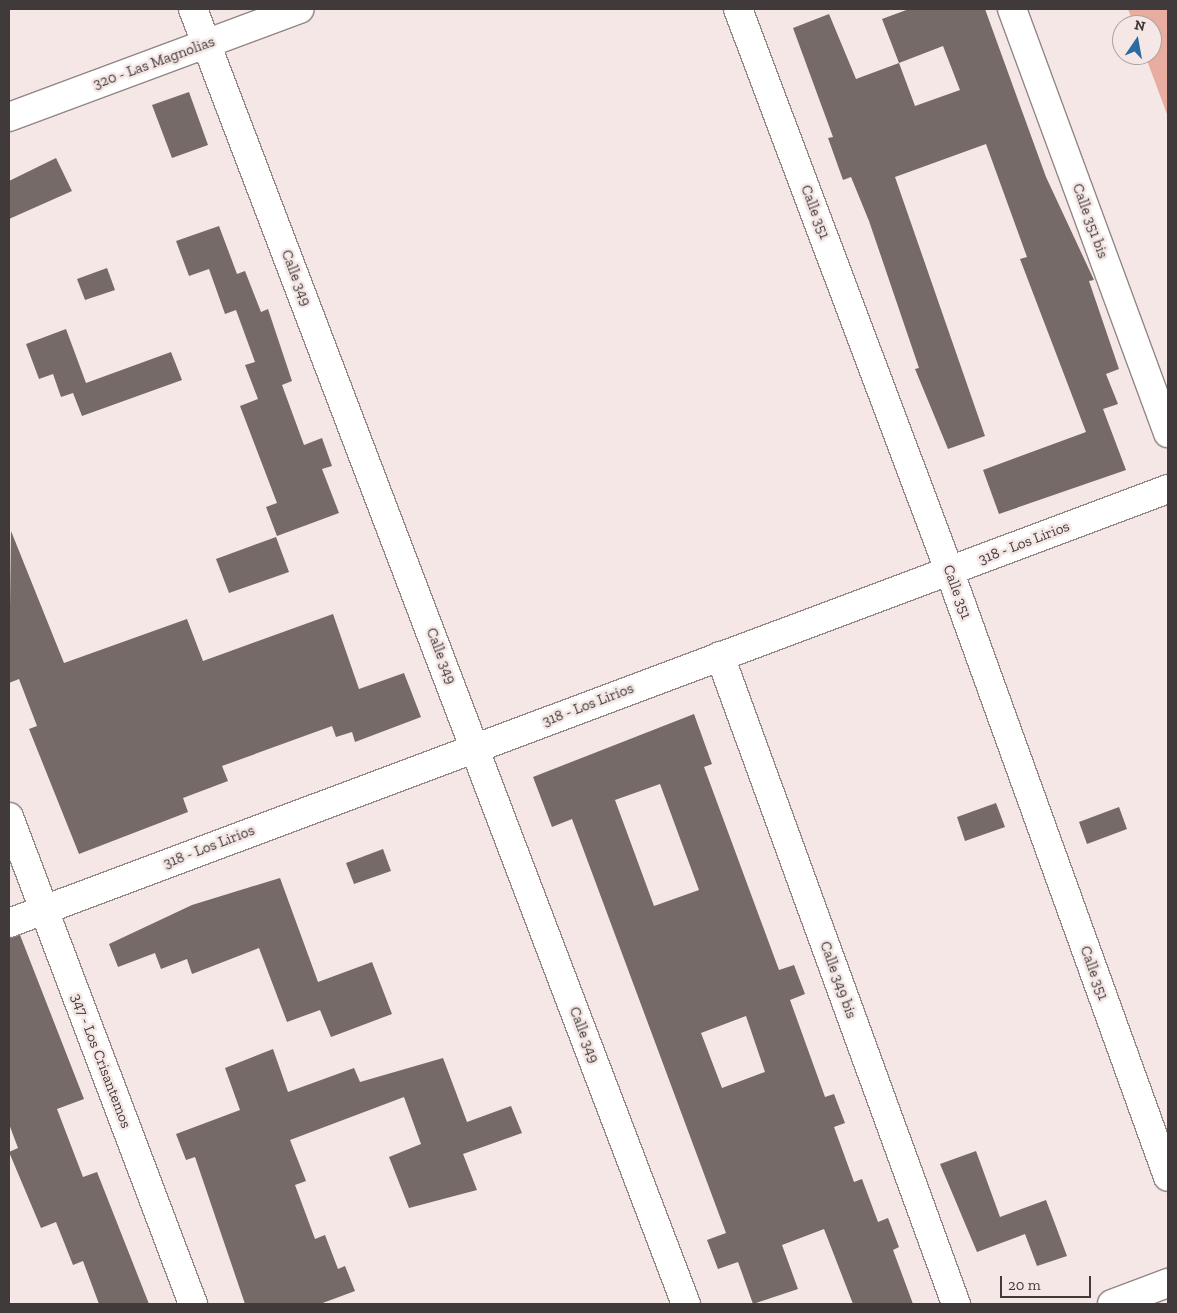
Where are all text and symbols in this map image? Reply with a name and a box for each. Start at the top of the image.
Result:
north arrow [1112,15,1162,65]
text: N [1133,16,1147,35]
street label: 320 - Las Magnolias [91,33,217,93]
street label: Calle 351 bis [1068,181,1112,261]
street label: Calle 351 [797,183,833,241]
street label: Calle 349 [277,247,315,309]
street label: 318 - Los Lirios [976,517,1072,569]
street label: Calle 351 [939,563,975,621]
street label: Calle 349 [422,625,460,687]
street label: 318 - Los Lirios [540,679,636,731]
street label: 318 - Los Lirios [161,821,257,873]
street label: Calle 349 bis [816,939,860,1021]
street label: Calle 351 [1076,944,1112,1002]
street label: 347 - Los Crisantemos [67,991,135,1131]
street label: Calle 349 [565,1004,603,1066]
scale bar [1002,1266,1093,1298]
text: 20 m [1008,1276,1041,1294]

